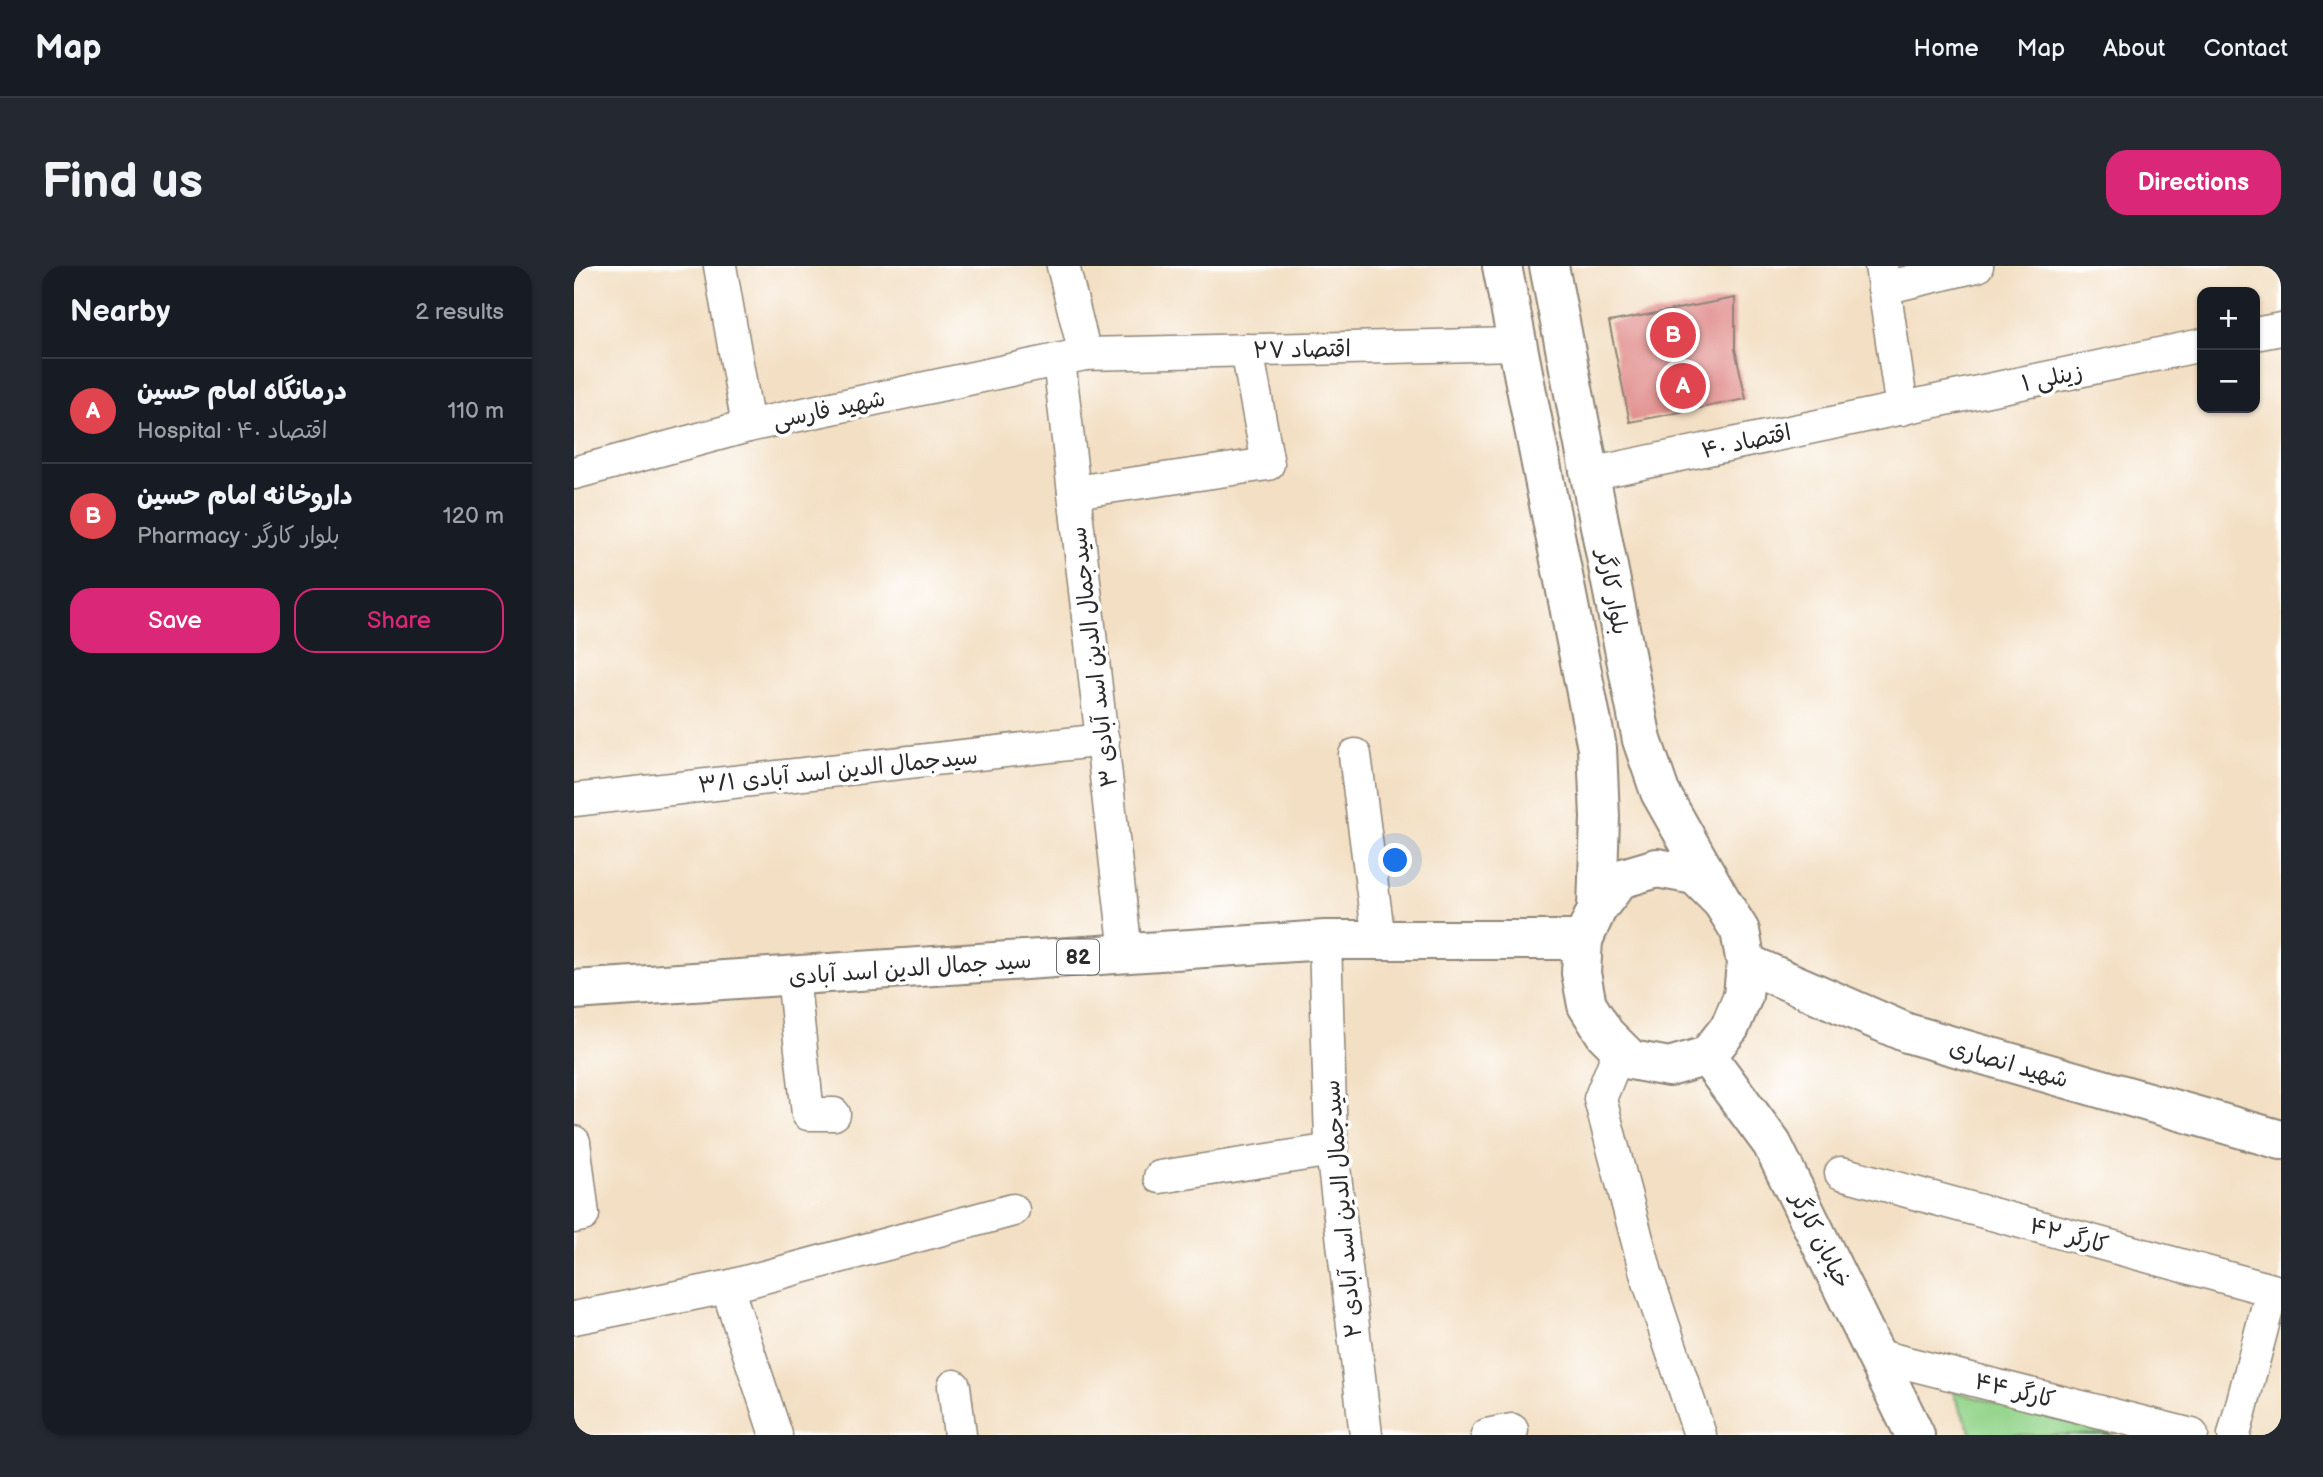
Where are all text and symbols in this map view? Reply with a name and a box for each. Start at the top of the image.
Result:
text: Map [35,28,101,68]
text: Home [1914,34,1979,63]
text: Map [2017,34,2065,63]
text: About [2103,34,2165,63]
text: Contact [2203,34,2288,63]
button: Directions [2106,150,2281,215]
text: Find us [42,153,203,212]
map controls [2197,287,2260,413]
button: + [2197,287,2260,350]
text: Nearby [70,294,170,330]
text: 2 results [415,298,504,326]
pin: B [1650,309,1696,361]
street label: اقتصاد ۲۷ [1253,335,1351,365]
button: − [2197,350,2260,413]
street label: زینلی ۱ [2019,358,2085,398]
pin: A [1660,360,1706,412]
text: درمانگاه امام حسین [137,376,347,407]
street label: شهید فارسی [770,384,888,436]
text: A [86,397,100,425]
text: 110 m [447,397,504,425]
text: Hospital · اقتصاد ۴۰ [137,417,328,445]
street label: اقتصاد ۴۰ [1699,419,1794,465]
text: داروخانه امام حسین [137,481,353,512]
text: B [85,502,101,530]
text: 120 m [443,502,504,530]
text: Pharmacy · بلوار کارگر [137,522,340,550]
street label: سیدجمال الدین اسد آبادی ۳ [1064,525,1124,789]
street label: بلوار کارگر [1590,545,1634,637]
button: Save [70,588,280,653]
button: Share [294,588,504,653]
street label: سیدجمال الدین اسد آبادی ۳/۱ [697,742,979,800]
your location [1378,843,1412,877]
road number: 82 [1057,940,1099,974]
street label: سید جمال الدین اسد آبادی [788,947,1032,991]
street label: شهید انصاری [1946,1034,2071,1094]
street label: سیدجمال الدین اسد آبادی ۲ [1318,1079,1368,1339]
street label: خیابان کارگر [1783,1186,1856,1293]
street label: کارگر ۴۲ [2026,1212,2111,1260]
street label: کارگر ۴۴ [1972,1367,2058,1414]

